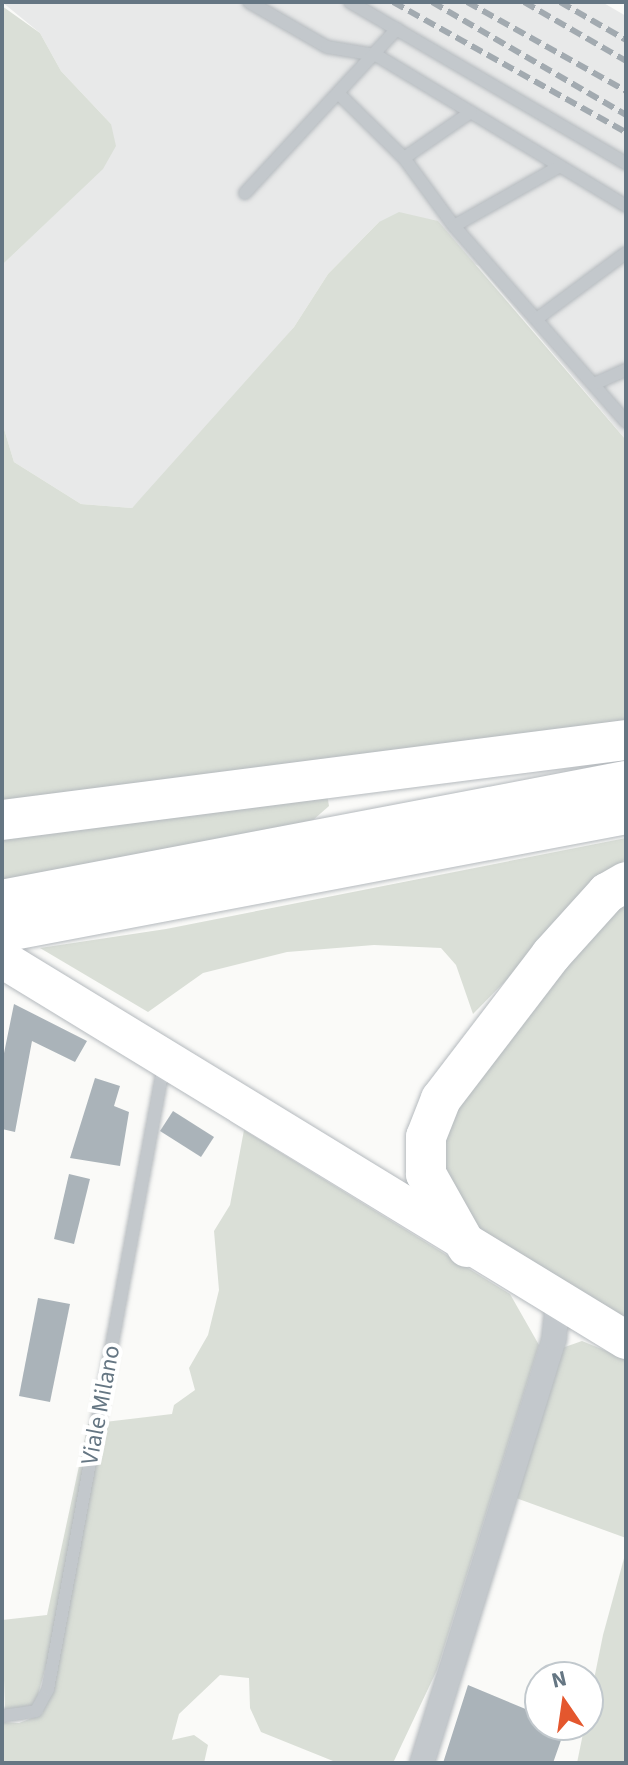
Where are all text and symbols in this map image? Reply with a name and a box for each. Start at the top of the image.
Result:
street label: Viale Milano [75,1343,127,1467]
north arrow [524,1661,604,1741]
text: N [548,1662,570,1697]

